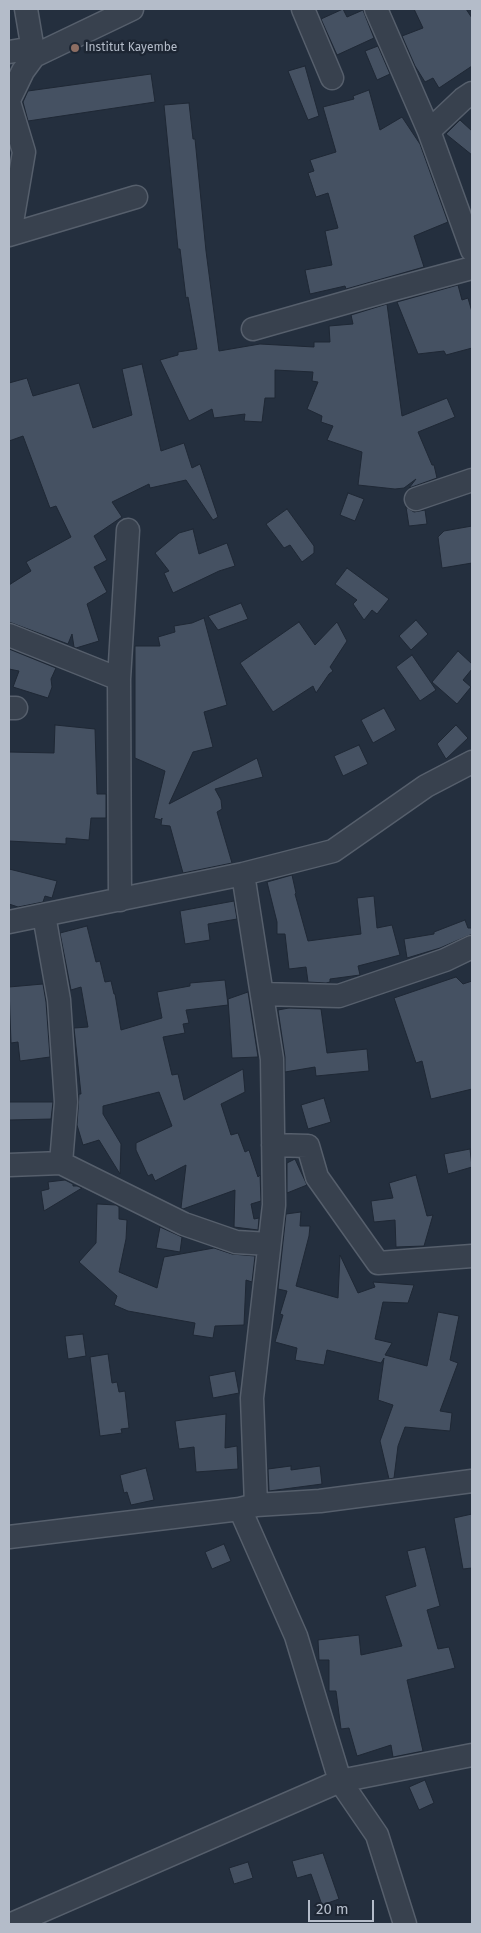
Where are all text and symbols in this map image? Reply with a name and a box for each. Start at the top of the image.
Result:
place label: Institut Kayembe [85,41,177,55]
marker: Institut Kayembe [69,42,81,54]
scale bar [311,1890,377,1922]
text: 20 m [316,1900,349,1918]

